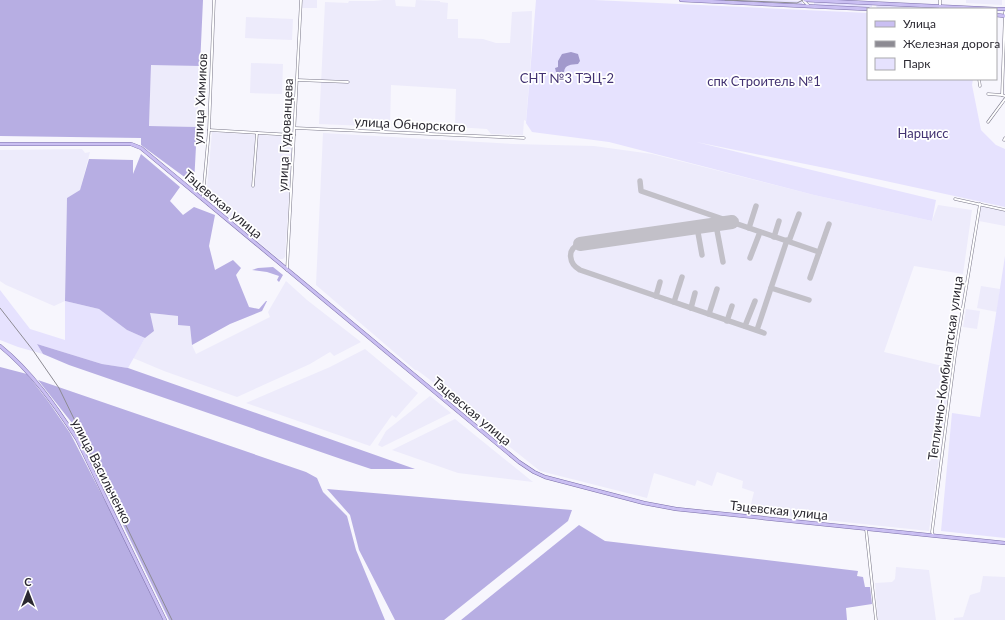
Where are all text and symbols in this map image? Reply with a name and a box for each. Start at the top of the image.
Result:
legend [867,8,997,80]
text: Улица [903,16,936,31]
text: Железная дорога [903,36,1000,51]
street label: улица Химиков [190,53,210,145]
text: Парк [903,56,931,71]
park label: СНТ №3 ТЭЦ-2 [520,70,614,86]
park label: спк Строитель №1 [707,73,821,89]
street label: улица Гудованцева [274,78,296,192]
street label: улица Обнорского [354,113,466,135]
park label: Нарцисс [897,125,949,141]
street label: Тэцевская улица [180,166,266,242]
street label: Теплично-Комбинатская улица [924,275,966,461]
street label: Тэцевская улица [429,373,515,449]
street label: улица Васильченко [69,416,135,526]
street label: Тэцевская улица [729,497,829,523]
north arrow [8,572,48,612]
text: С [24,575,32,588]

